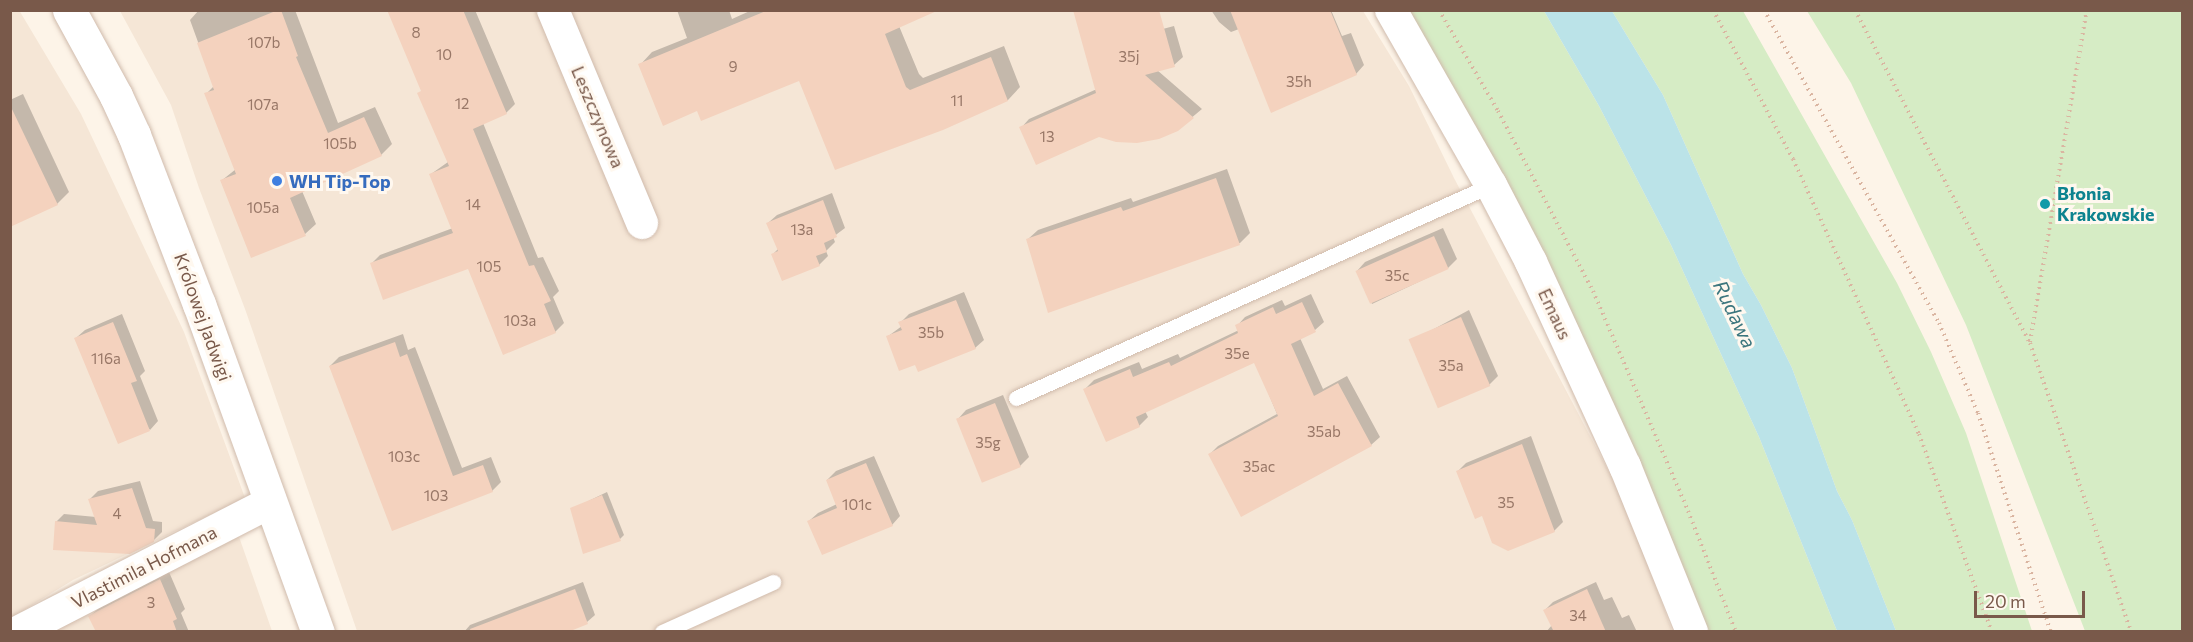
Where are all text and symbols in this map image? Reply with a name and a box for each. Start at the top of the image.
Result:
house number: 8 [411,24,421,42]
house number: 107b [248,34,280,52]
house number: 10 [436,46,452,64]
house number: 35j [1119,48,1139,66]
house number: 9 [728,58,738,76]
street label: Leszczynowa [567,63,629,171]
house number: 35h [1286,73,1312,91]
house number: 11 [951,92,963,110]
house number: 12 [455,95,469,113]
house number: 107a [247,96,279,114]
house number: 13 [1040,128,1054,146]
house number: 105b [323,135,357,153]
place label: WH Tip-Top [289,170,391,192]
marker: WH Tip-Top [270,174,284,188]
place label: Błonia Krakowskie [2057,183,2155,226]
house number: 14 [465,196,481,214]
marker: Błonia Krakowskie [2038,197,2052,211]
house number: 105a [247,199,279,217]
house number: 13a [791,221,813,239]
street label: Królowej Jadwigi [170,250,236,384]
house number: 105 [477,258,501,276]
house number: 35c [1385,267,1409,285]
water label: Rudawa [1708,276,1762,352]
street label: Emaus [1534,285,1576,343]
house number: 103a [504,312,536,330]
house number: 35b [918,324,944,342]
house number: 35e [1224,345,1250,363]
house number: 116a [91,350,121,368]
house number: 35a [1438,357,1464,375]
house number: 35ab [1307,423,1341,441]
house number: 35g [975,434,1001,452]
house number: 103c [388,448,420,466]
house number: 35ac [1243,458,1275,476]
house number: 103 [424,487,448,505]
house number: 35 [1497,494,1515,512]
house number: 101c [842,496,872,514]
house number: 4 [113,505,121,523]
street label: Vlastimila Hofmana [68,521,220,613]
scale bar [1977,579,2088,617]
text: 20 m [1985,590,2026,612]
house number: 3 [147,594,155,612]
house number: 34 [1569,607,1587,625]

